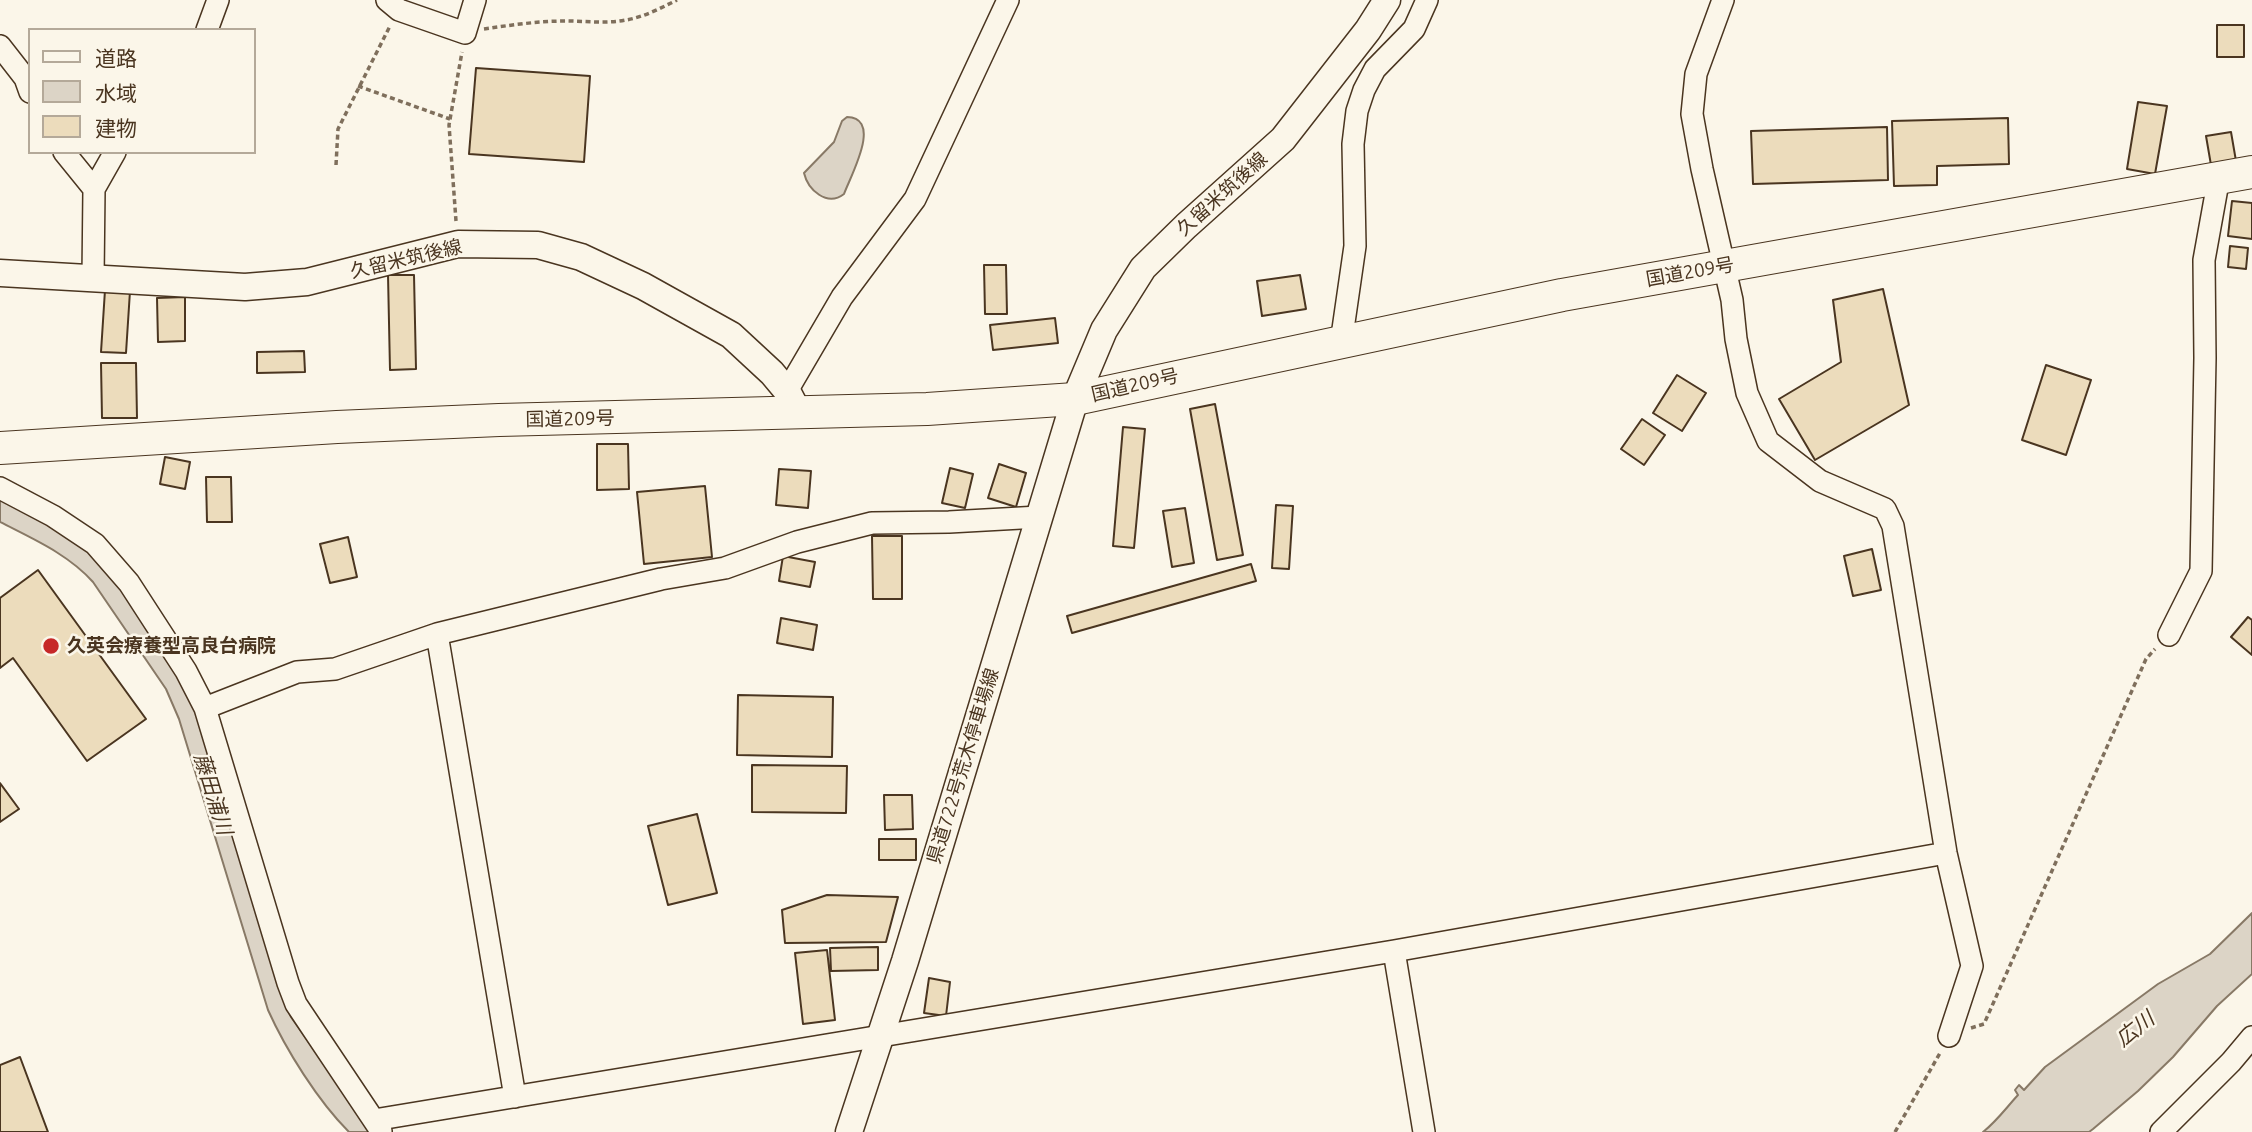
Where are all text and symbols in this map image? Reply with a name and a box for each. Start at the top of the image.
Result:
legend [28,28,256,154]
text: 道路 [95,46,137,70]
text: 水域 [95,81,137,105]
text: 建物 [95,116,137,140]
street label: 久留米筑後線 [1172,147,1272,241]
street label: 久留米筑後線 [348,235,464,283]
street label: 国道209号 [1644,253,1736,291]
street label: 国道209号 [1089,364,1181,406]
street label: 国道209号 [525,407,615,431]
place label: 久英会療養型高良台病院 [67,635,276,657]
marker: 久英会療養型高良台病院 [41,636,61,656]
street label: 県道722号荒木停車場線 [922,666,1004,866]
water label: 藤田浦川 [189,750,237,838]
water label: 広川 [2111,1006,2159,1052]

